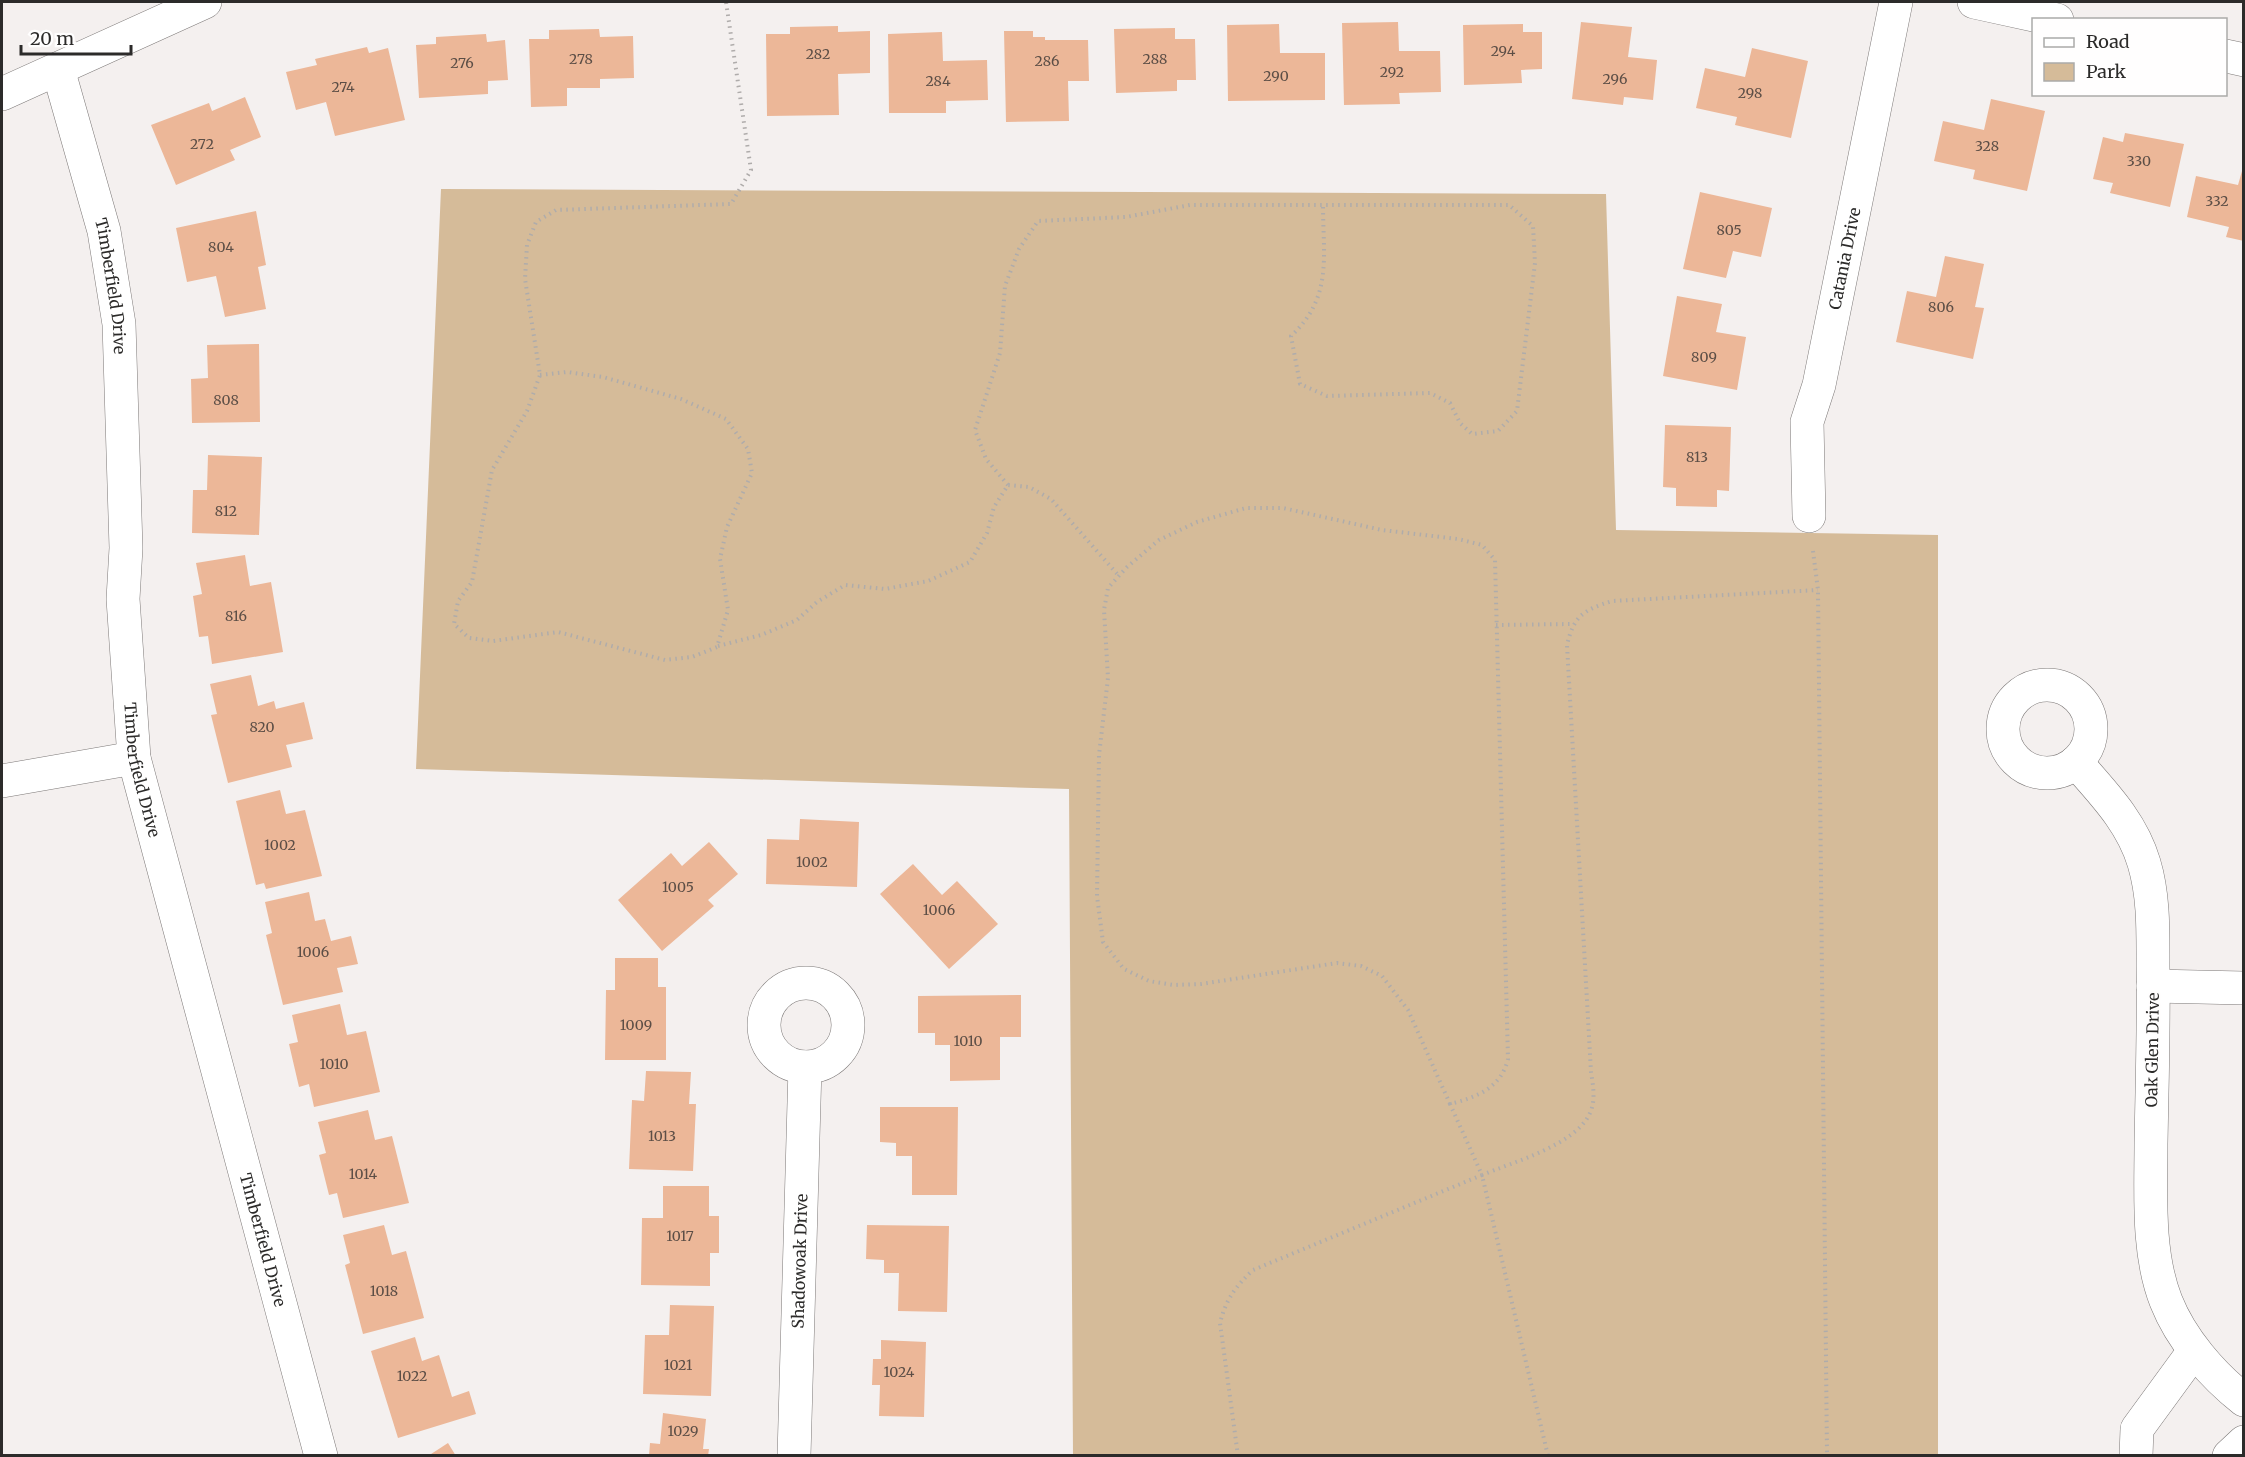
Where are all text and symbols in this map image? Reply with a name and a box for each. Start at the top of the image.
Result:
scale bar [21,18,130,56]
legend [2032,18,2227,96]
text: 20 m [30,27,74,50]
text: Road [2086,30,2130,53]
house number: 294 [1491,42,1516,60]
house number: 282 [806,45,830,63]
house number: 278 [569,50,593,68]
house number: 288 [1143,50,1167,68]
house number: 286 [1035,52,1059,70]
house number: 276 [450,54,474,72]
text: Park [2086,60,2127,83]
house number: 292 [1380,63,1404,81]
house number: 290 [1263,67,1289,85]
house number: 296 [1603,70,1627,88]
house number: 284 [925,72,951,90]
house number: 274 [331,78,355,96]
house number: 298 [1738,84,1762,102]
house number: 272 [190,135,214,153]
house number: 328 [1975,137,1999,155]
house number: 330 [2127,152,2151,170]
house number: 332 [2205,192,2229,210]
street label: Catania Drive [1824,206,1864,311]
street label: Timberfield Drive [91,216,130,354]
house number: 805 [1716,221,1742,239]
house number: 804 [208,238,234,256]
house number: 806 [1928,298,1954,316]
house number: 809 [1691,348,1717,366]
house number: 808 [213,391,239,409]
house number: 813 [1686,448,1708,466]
house number: 812 [215,502,237,520]
house number: 816 [225,607,247,625]
street label: Timberfield Drive [120,702,165,839]
house number: 820 [249,718,275,736]
house number: 1002 [264,836,296,854]
house number: 1002 [796,853,828,871]
house number: 1005 [662,878,694,896]
house number: 1006 [923,901,955,919]
house number: 1006 [297,943,329,961]
street label: Oak Glen Drive [2141,992,2163,1108]
house number: 1009 [620,1016,652,1034]
house number: 1010 [954,1032,982,1050]
house number: 1010 [320,1055,348,1073]
house number: 1013 [648,1127,676,1145]
house number: 1014 [349,1165,378,1183]
street label: Timberfield Drive [236,1171,291,1309]
street label: Shadowoak Drive [788,1193,811,1329]
house number: 1017 [666,1227,694,1245]
house number: 1018 [370,1282,398,1300]
house number: 1021 [664,1356,692,1374]
house number: 1024 [884,1363,915,1381]
house number: 1022 [397,1367,427,1385]
house number: 1029 [668,1422,698,1440]

